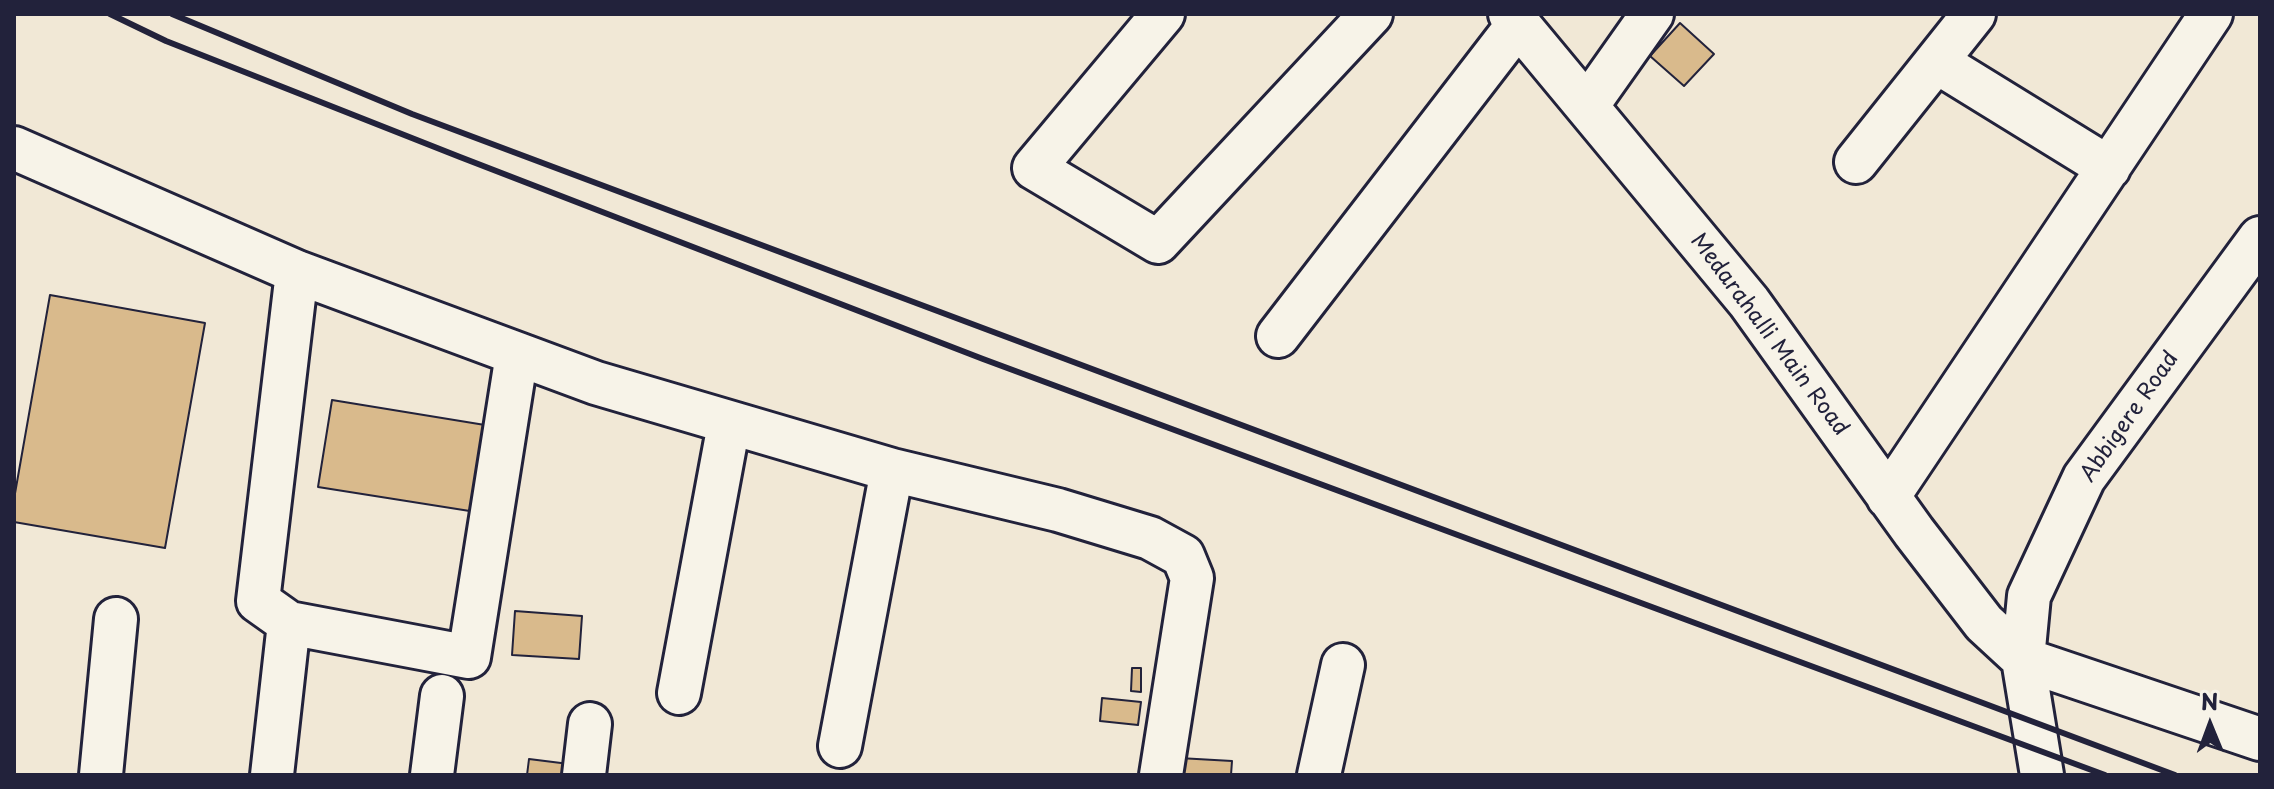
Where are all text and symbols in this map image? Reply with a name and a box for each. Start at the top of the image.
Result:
street label: Medarahalli Main Road [1684,229,1854,441]
street label: Abbigere Road [2075,347,2185,487]
text: N [2201,684,2219,717]
north arrow [2170,685,2250,765]

